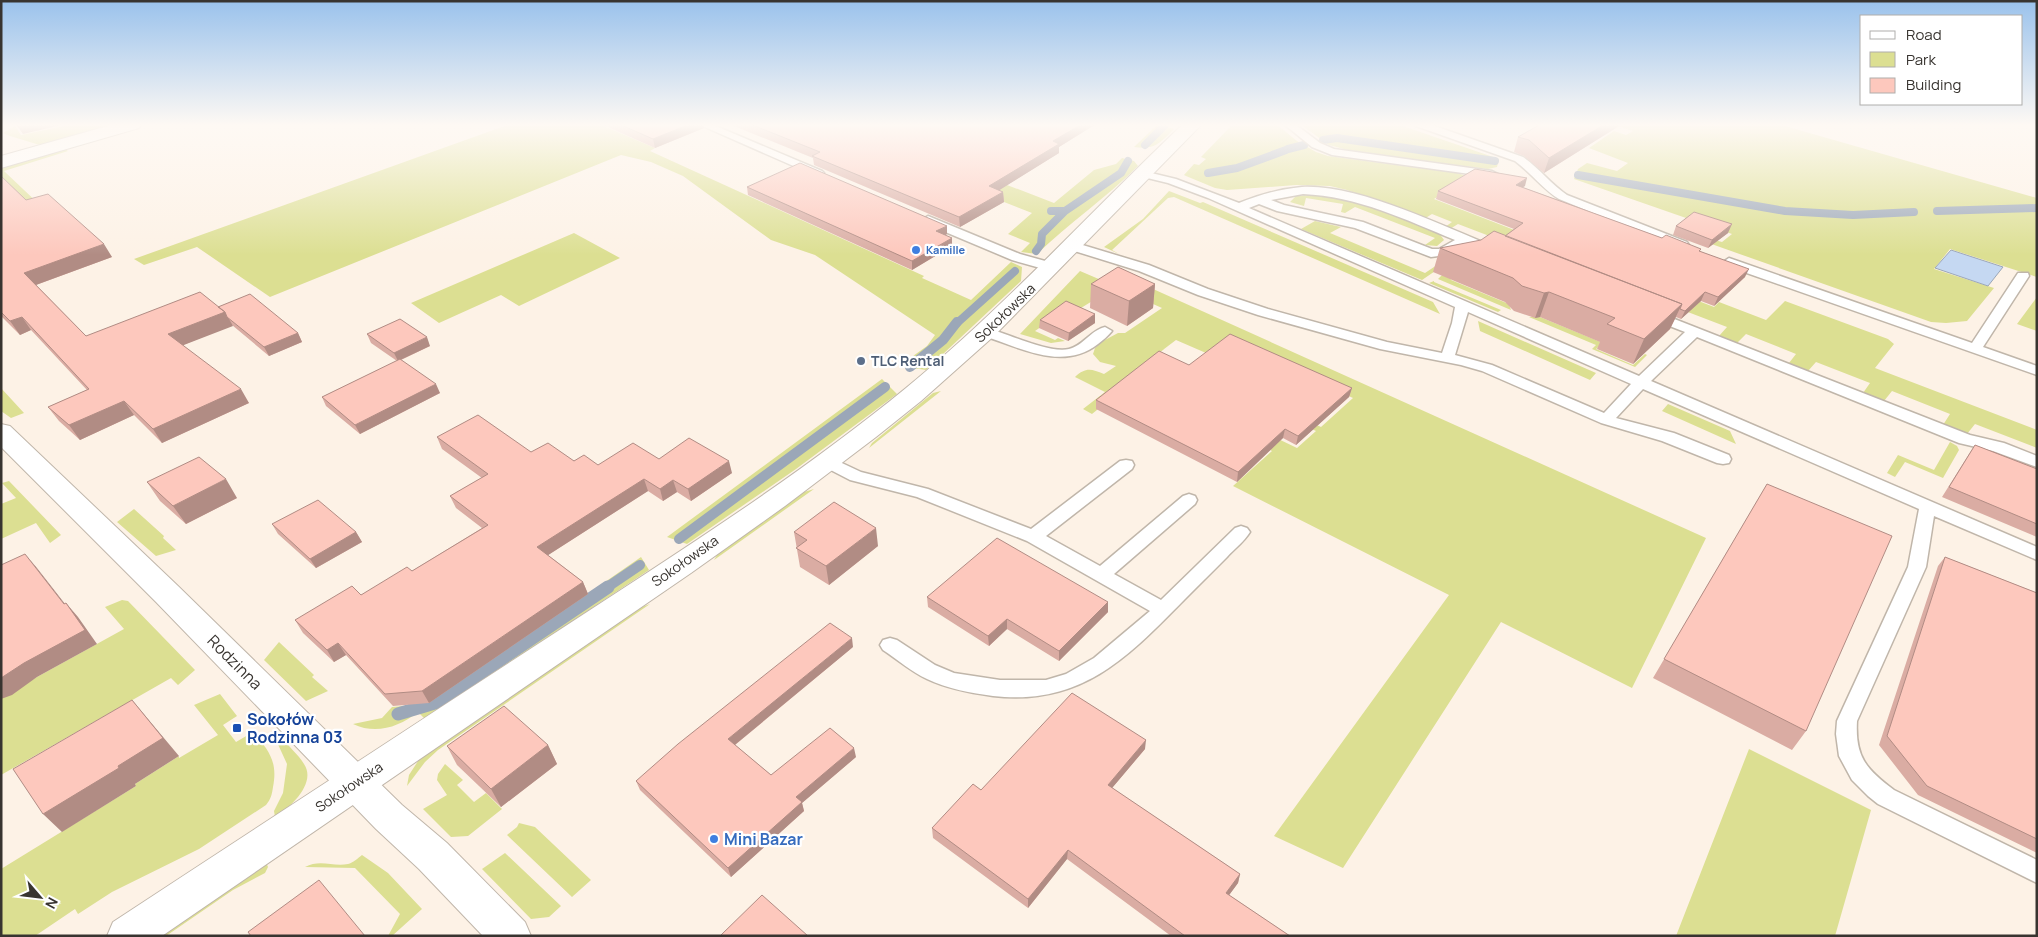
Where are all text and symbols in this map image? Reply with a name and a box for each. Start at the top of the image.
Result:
legend [1860,15,2023,105]
text: Road [1906,24,1942,45]
text: Park [1906,49,1936,70]
text: Building [1906,74,1961,95]
place label: Kamille [926,242,966,257]
marker: Kamille [910,244,922,256]
street label: Sokołowska [970,279,1039,346]
place label: TLC Rental [871,351,944,370]
marker: TLC Rental [855,355,867,367]
street label: Sokołowska [648,531,722,591]
street label: Rodzinna [203,630,267,694]
place label: Sokołów Rodzinna 03 [247,708,343,748]
marker: Sokołów Rodzinna 03 [231,722,243,734]
street label: Sokołowska [311,757,386,816]
place label: Mini Bazar [724,828,803,850]
marker: Mini Bazar [708,833,720,845]
north arrow [15,872,65,922]
text: N [41,894,63,912]

